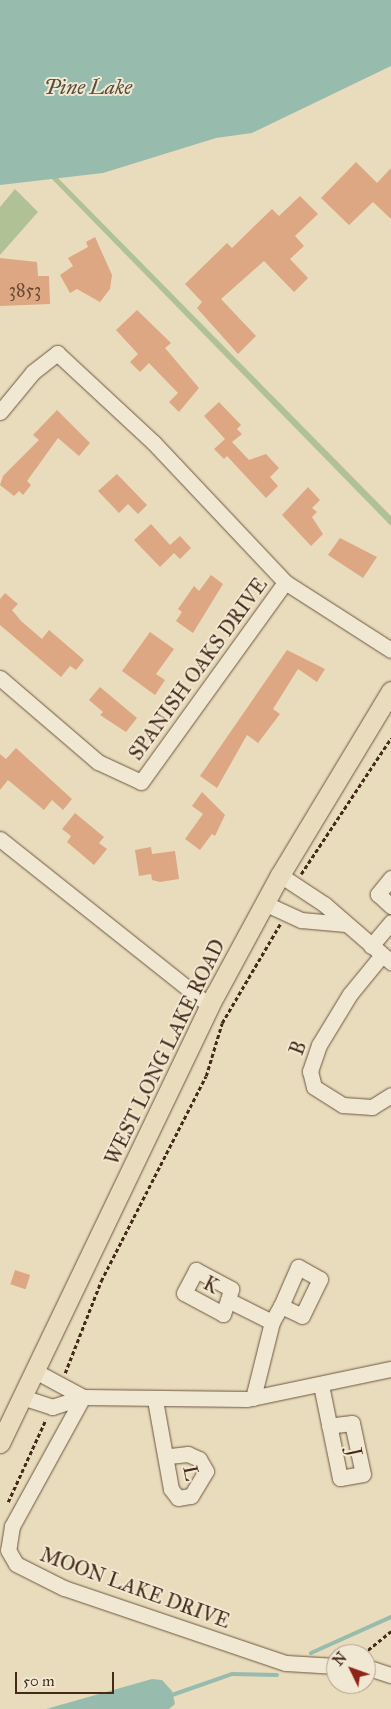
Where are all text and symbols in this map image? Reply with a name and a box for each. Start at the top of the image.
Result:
water label: Pine Lake [44,74,132,100]
house number: 3853 [9,279,41,301]
street label: SPANISH OAKS DRIVE [124,573,272,765]
street label: WEST LONG LAKE ROAD [100,935,230,1169]
street label: B [284,1038,312,1058]
street label: K [199,1271,223,1299]
street label: J [342,1446,368,1458]
street label: L [178,1463,204,1483]
street label: MOON LAKE DRIVE [37,1543,233,1633]
north arrow [326,1644,376,1694]
text: N [330,1649,351,1669]
scale bar [18,1662,116,1694]
text: 50 m [23,1672,55,1690]

